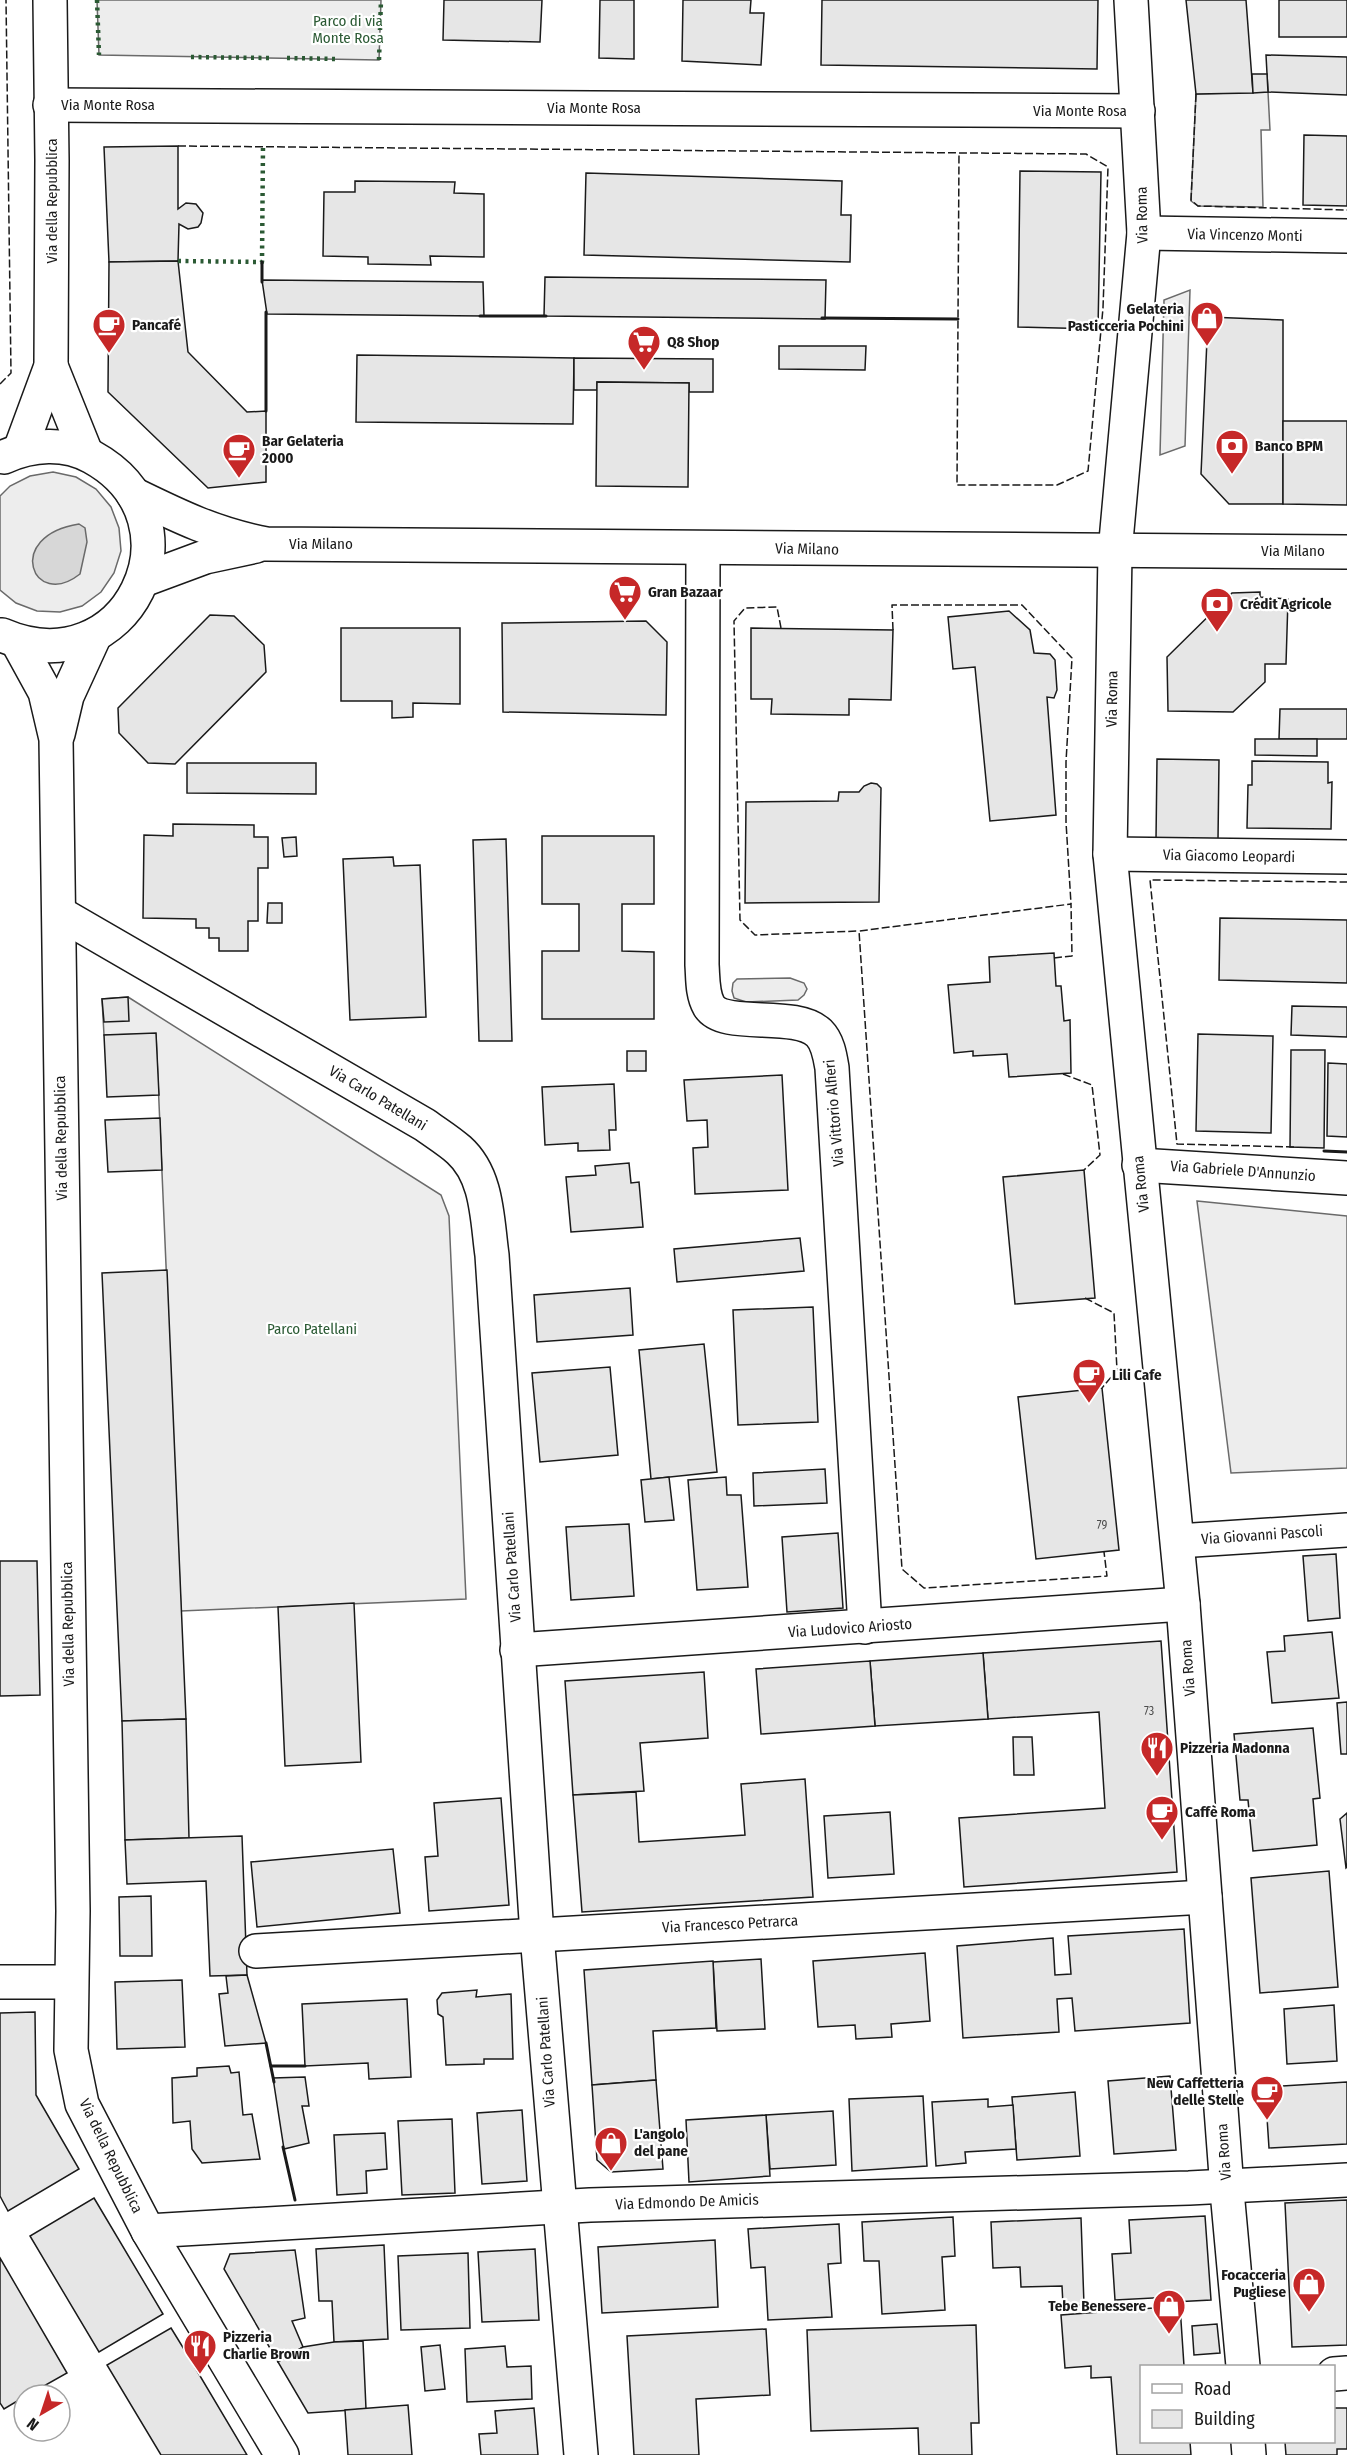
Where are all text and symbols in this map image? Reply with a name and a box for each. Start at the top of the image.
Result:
park label: Parco di via Monte Rosa [312,12,384,47]
street label: Via Monte Rosa [61,96,155,114]
street label: Via Monte Rosa [547,99,641,117]
street label: Via Monte Rosa [1033,102,1127,120]
street label: Via della Repubblica [43,139,61,263]
street label: Via Roma [1133,186,1151,244]
street label: Via Vincenzo Monti [1187,225,1303,245]
place label: Gelateria Pasticceria Pochini [1068,300,1185,335]
shop icon: Gelateria Pasticceria Pochini [1189,300,1225,347]
cafe icon: Pancafé [91,307,127,354]
place label: Pancafé [132,316,181,334]
supermarket icon: Q8 Shop [626,324,662,371]
place label: Q8 Shop [667,333,719,351]
bank icon: Banco BPM [1214,428,1250,475]
cafe icon: Bar Gelateria 2000 [221,432,257,479]
place label: Bar Gelateria 2000 [261,432,344,467]
place label: Banco BPM [1255,437,1323,455]
street label: Via Milano [289,535,353,553]
street label: Via Milano [775,539,839,559]
street label: Via Milano [1261,542,1325,560]
supermarket icon: Gran Bazaar [607,574,643,621]
place label: Gran Bazaar [648,583,723,601]
bank icon: Crédit Agricole [1199,586,1235,633]
place label: Crédit Agricole [1240,595,1332,613]
street label: Via Roma [1103,670,1121,728]
street label: Via Giacomo Leopardi [1163,846,1295,866]
street label: Via Vittorio Alfieri [820,1059,848,1167]
street label: Via Carlo Patellani [326,1062,430,1134]
street label: Via della Repubblica [51,1075,71,1201]
street label: Via Roma [1129,1155,1153,1213]
street label: Via Gabriele D'Annunzio [1170,1157,1316,1185]
park label: Parco Patellani [267,1320,357,1338]
cafe icon: Lili Cafe [1071,1357,1107,1404]
place label: Lili Cafe [1112,1366,1162,1384]
street label: Via Carlo Patellani [499,1511,525,1623]
house number: 79 [1097,1518,1107,1532]
street label: Via Giovanni Pascoli [1201,1522,1323,1548]
street label: Via della Repubblica [58,1561,78,1687]
street label: Via Ludovico Ariosto [787,1615,913,1641]
street label: Via Roma [1177,1639,1199,1697]
house number: 73 [1144,1704,1154,1718]
restaurant icon: Pizzeria Madonna [1139,1730,1175,1777]
place label: Pizzeria Madonna [1180,1739,1290,1757]
cafe icon: Caffè Roma [1144,1794,1180,1841]
place label: Caffè Roma [1185,1803,1256,1821]
street label: Via Francesco Petrarca [662,1911,798,1937]
street label: Via Carlo Patellani [533,1996,559,2108]
place label: New Caffetteria delle Stelle [1147,2074,1245,2109]
cafe icon: New Caffetteria delle Stelle [1249,2074,1285,2121]
street label: Via della Repubblica [76,2096,146,2216]
street label: Via Roma [1213,2123,1235,2181]
shop icon: L'angolo del pane [593,2125,629,2172]
place label: L'angolo del pane [634,2125,688,2160]
street label: Via Edmondo De Amicis [615,2191,759,2213]
place label: Focacceria Pugliese [1221,2266,1287,2301]
shop icon: Focacceria Pugliese [1291,2266,1327,2313]
shop icon: Tebe Benessere [1151,2288,1187,2335]
place label: Tebe Benessere [1048,2297,1146,2315]
restaurant icon: Pizzeria Charlie Brown [182,2328,218,2375]
place label: Pizzeria Charlie Brown [223,2328,310,2363]
legend [1140,2365,1335,2443]
text: Road [1194,2378,1231,2400]
north arrow [12,2383,72,2443]
text: Building [1194,2408,1255,2430]
text: N [23,2414,43,2435]

